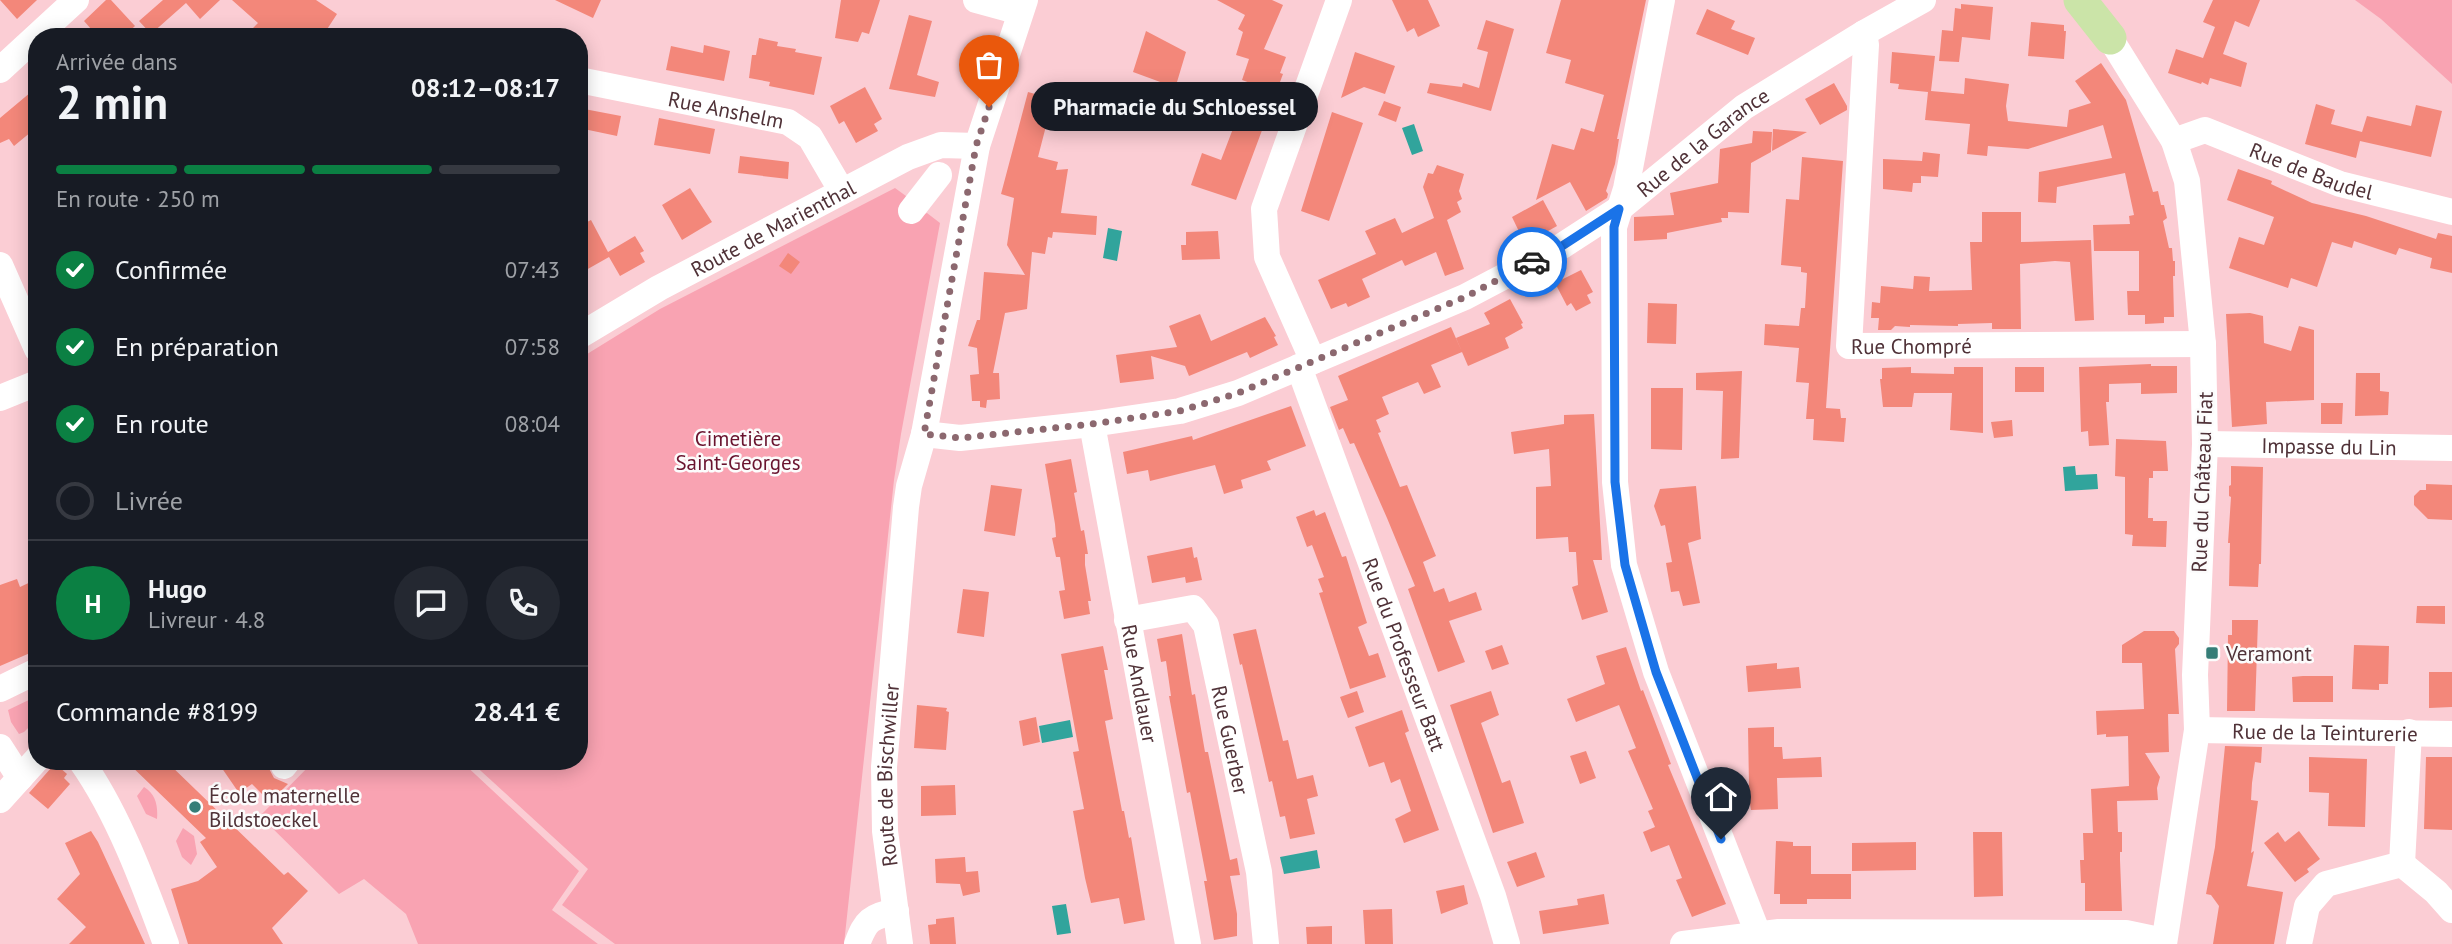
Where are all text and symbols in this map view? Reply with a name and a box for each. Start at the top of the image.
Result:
pin [959,35,1019,107]
icon: bag [970,46,1008,84]
text: Arrivée dans [56,47,177,76]
text: 08:12–08:17 [411,71,560,104]
text: 2 min [56,72,168,132]
street label: Rue de la Garance [1631,81,1774,203]
callout: Pharmacie du Schloessel [1031,82,1318,132]
street label: Rue Anshelm [666,85,786,134]
text: Pharmacie du Schloessel [1053,92,1296,121]
street label: Rue de Baudel [2246,136,2376,205]
street label: Route de Marienthal [686,174,860,282]
text: En route · 250 m [56,184,220,213]
courier [1497,227,1567,297]
icon: car [1513,243,1551,281]
icon: check [56,251,94,289]
text: Confirmée [115,253,227,286]
text: 07:43 [505,255,560,284]
icon: check [56,328,94,366]
text: En préparation [115,330,279,363]
text: 07:58 [505,332,560,361]
street label: Rue Chompré [1851,332,1972,359]
street label: Rue du Château Fiat [2185,391,2219,573]
icon: check [56,405,94,443]
text: En route [115,407,209,440]
text: 08:04 [505,409,560,438]
park label: Cimetière Saint-Georges [675,425,801,476]
street label: Impasse du Lin [2261,431,2397,461]
text: Livrée [115,484,183,517]
street label: Rue du Professeur Batt [1357,554,1452,755]
button: chat [394,566,468,640]
button: phone [486,566,560,640]
text: Hugo [148,572,207,605]
text: H [85,587,101,620]
text: Livreur · 4.8 [148,605,265,634]
street label: Rue Andlauer [1116,622,1164,745]
place label: Veramont [2225,640,2312,667]
marker: Veramont [2204,645,2220,661]
street label: Route de Bischwiller [870,682,905,868]
street label: Rue Guerber [1206,683,1256,797]
text: Commande #8199 [56,695,258,728]
text: 28.41 € [473,695,560,728]
street label: Rue de la Teinturerie [2232,717,2418,747]
pin [1691,767,1751,839]
icon: home [1702,778,1740,816]
place label: École maternelle Bildstoeckel [209,782,360,833]
marker: École maternelle Bildstoeckel [187,799,203,815]

